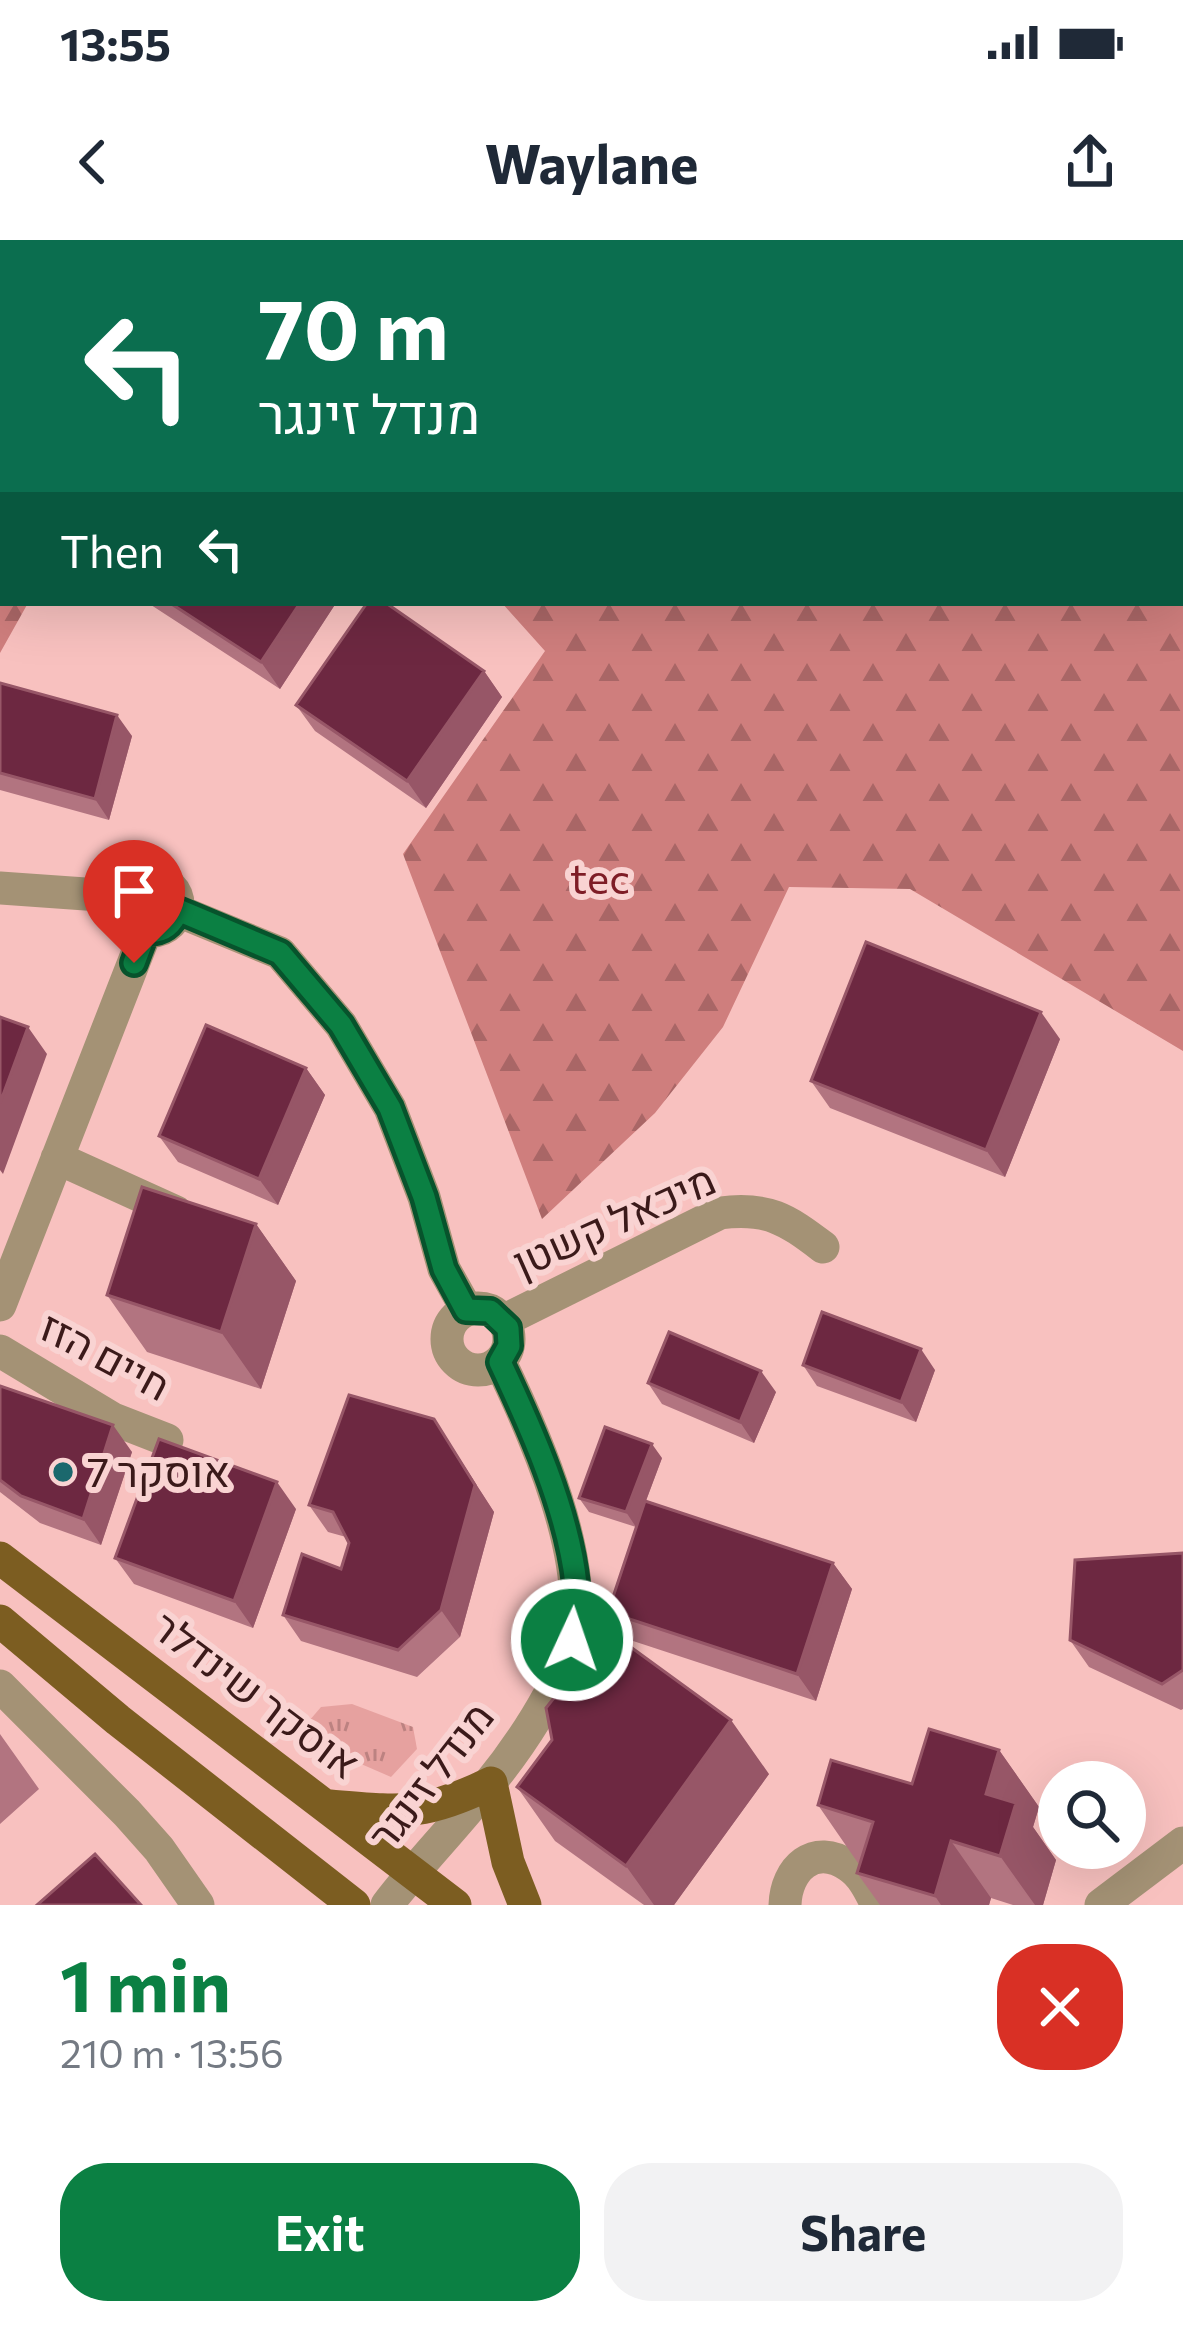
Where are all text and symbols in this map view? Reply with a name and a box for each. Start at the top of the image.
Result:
text: 13:55 [60,15,171,70]
icon: back [60,129,126,195]
text: Waylane [485,129,698,195]
icon: share [1057,129,1123,195]
text: 70 m [258,275,449,377]
icon: left [60,288,216,444]
text: מנדל זינגר [258,379,480,445]
icon: left [188,516,254,582]
text: Then [60,522,164,577]
pin [83,840,185,963]
park label: tec [570,851,630,903]
icon: arrive [101,858,167,924]
street label: מיכאל קשטן [504,1152,722,1287]
street label: חיים הזז [32,1298,180,1410]
place label: אוסקר 7 [87,1444,230,1496]
marker: אוסקר 7 [50,1459,76,1485]
position arrow [509,1577,635,1703]
street label: אוסקר שינדלר [143,1599,371,1788]
street label: מנדל זינגר [356,1691,503,1859]
map controls [1038,1761,1146,1869]
button: search [1038,1761,1146,1869]
text: 1 min [60,1939,231,2027]
button: close [997,1944,1123,2070]
text: 210 m · 13:56 [60,2028,284,2076]
button: Exit [60,2163,580,2301]
button: Share [604,2163,1123,2301]

